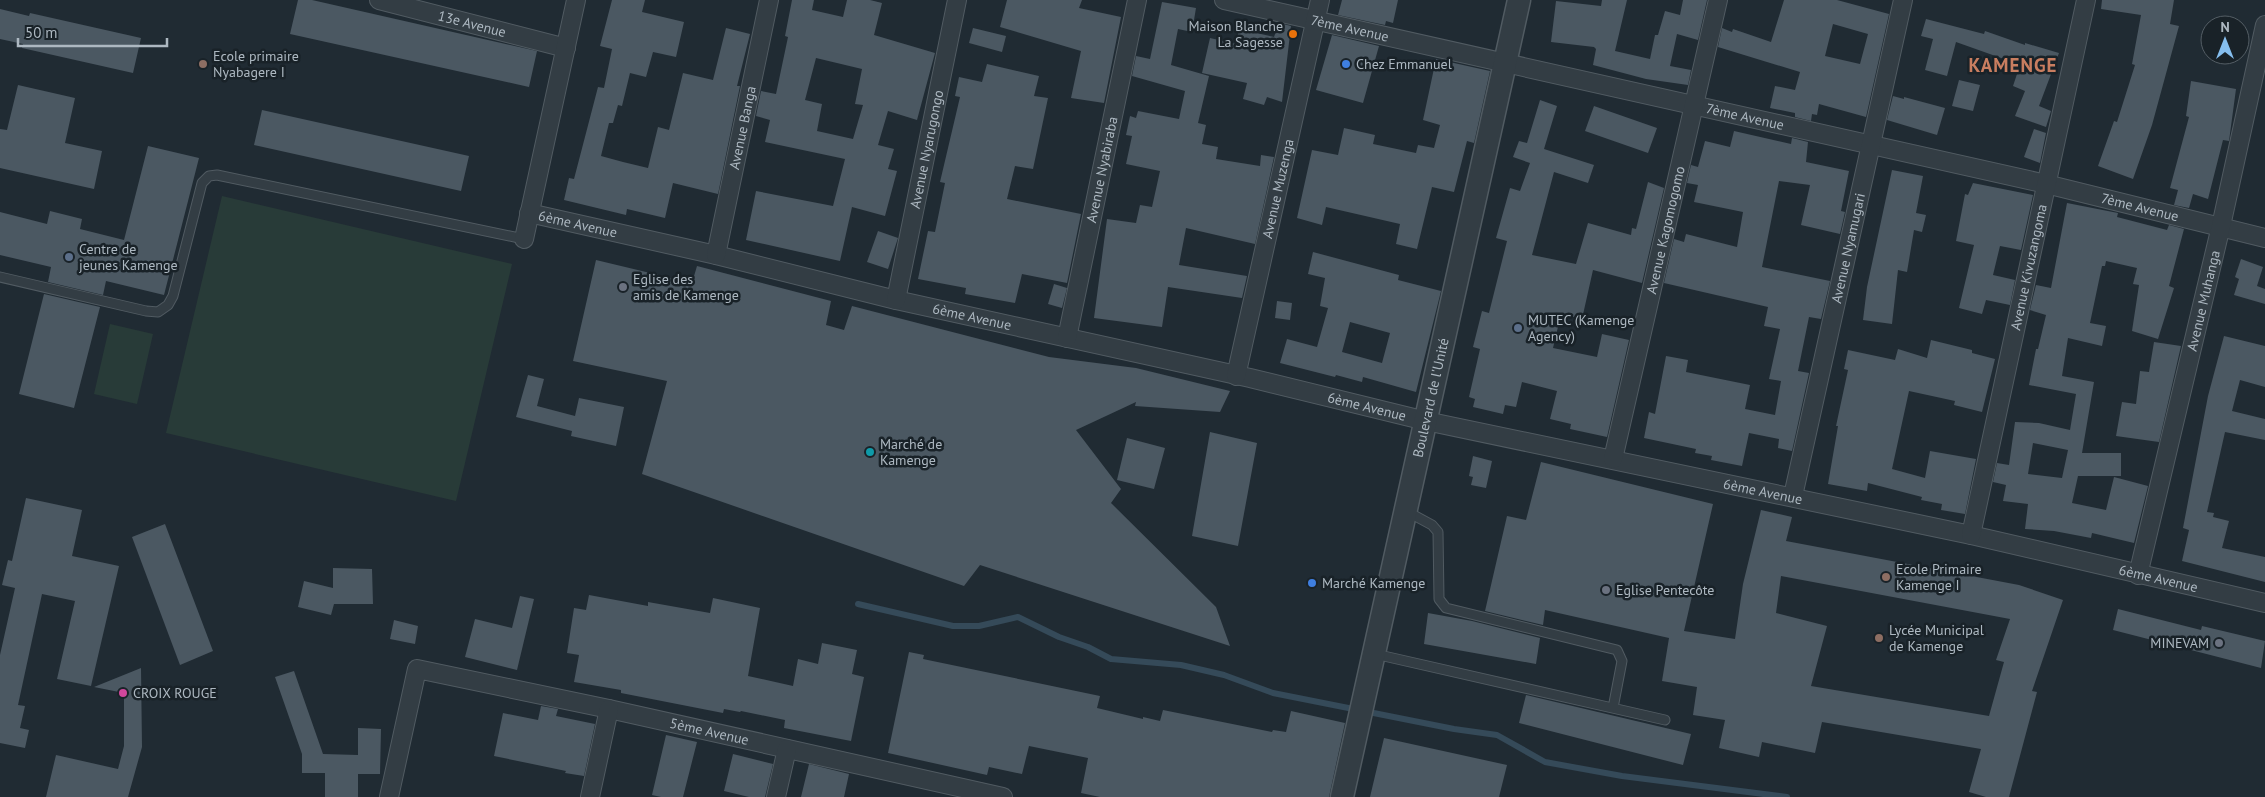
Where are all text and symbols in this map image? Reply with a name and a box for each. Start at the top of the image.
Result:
street label: 13e Avenue [436,7,508,41]
street label: 7ème Avenue [1309,11,1391,46]
scale bar [18,15,166,47]
north arrow [2200,15,2250,65]
place label: Maison Blanche La Sagesse [1188,17,1283,51]
text: N [2220,18,2230,36]
text: 50 m [25,23,58,42]
marker: Maison Blanche La Sagesse [1287,28,1299,40]
place label: Ecole primaire Nyabagere I [213,47,299,81]
district label: KAMENGE [1969,53,2057,77]
place label: Chez Emmanuel [1356,55,1452,73]
marker: Ecole primaire Nyabagere I [197,58,209,70]
marker: Chez Emmanuel [1340,58,1352,70]
street label: Avenue Banga [725,84,760,171]
street label: Avenue Nyarugongo [906,88,948,210]
street label: 7ème Avenue [1704,99,1786,134]
street label: Avenue Nyabiraba [1082,115,1122,224]
street label: Avenue Muzenga [1258,137,1298,240]
street label: Avenue Kagomogomo [1642,164,1689,296]
street label: 7ème Avenue [2099,189,2180,225]
street label: Avenue Nyamugari [1827,191,1869,305]
street label: Avenue Kivuzangoma [2006,202,2051,332]
street label: 6ème Avenue [537,206,619,242]
place label: Centre de jeunes Kamenge [79,240,178,274]
street label: Avenue Muhanga [2183,248,2224,353]
marker: Centre de jeunes Kamenge [63,251,75,263]
place label: Eglise des amis de Kamenge [633,270,739,304]
marker: Eglise des amis de Kamenge [617,281,629,293]
street label: 6ème Avenue [931,299,1013,334]
place label: MUTEC (Kamenge Agency) [1528,311,1634,345]
marker: MUTEC (Kamenge Agency) [1512,322,1524,334]
street label: Boulevard de l'Unité [1409,336,1453,459]
street label: 6ème Avenue [1326,388,1408,425]
place label: Marché de Kamenge [880,435,942,469]
marker: Marché de Kamenge [864,446,876,458]
street label: 6ème Avenue [1722,474,1804,508]
place label: Ecole Primaire Kamenge I [1896,560,1982,594]
street label: 6ème Avenue [2117,561,2200,596]
marker: Ecole Primaire Kamenge I [1880,571,1892,583]
place label: Marché Kamenge [1322,574,1425,592]
marker: Marché Kamenge [1306,577,1318,589]
place label: Eglise Pentecôte [1616,581,1714,599]
marker: Eglise Pentecôte [1600,584,1612,596]
place label: Lycée Municipal de Kamenge [1889,621,1984,655]
marker: Lycée Municipal de Kamenge [1873,632,1885,644]
place label: MINEVAM [2150,634,2209,652]
marker: MINEVAM [2213,637,2225,649]
place label: CROIX ROUGE [133,684,217,702]
marker: CROIX ROUGE [117,687,129,699]
street label: 5ème Avenue [668,714,751,749]

